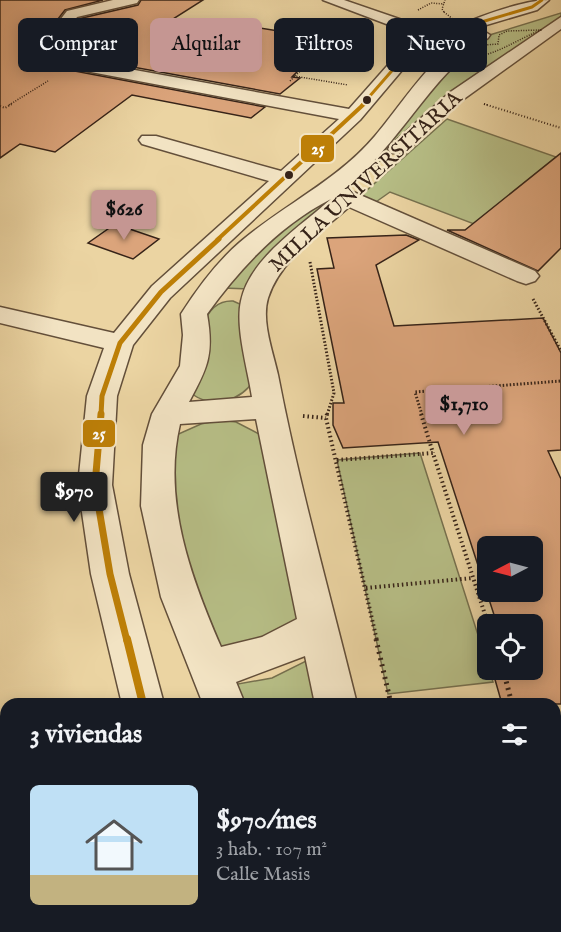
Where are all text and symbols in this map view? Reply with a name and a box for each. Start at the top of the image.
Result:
chip: Comprar [18,18,138,72]
chip: Alquilar [150,18,262,72]
chip: Filtros [274,18,374,72]
chip: Nuevo [386,18,487,72]
street label: MILLA UNIVERSITARIA [264,85,469,279]
unlabelled marker [361,94,373,106]
line badge: 25 [300,134,335,163]
text: 25 [311,140,325,160]
unlabelled marker [283,169,295,181]
pin: $626 [88,190,160,241]
text: $626 [105,197,143,222]
pin: $1,710 [415,385,513,436]
text: $1,710 [439,392,489,417]
line badge: 25 [82,419,116,448]
text: 25 [92,425,106,445]
pin: $970 [38,472,110,523]
text: $970 [55,479,93,504]
north arrow [477,536,543,602]
map controls [477,536,543,680]
button: locate [477,614,543,680]
text: 3 viviendas [30,718,142,751]
icon: filters [498,718,531,751]
text: $970/mes [216,804,317,837]
icon: home [78,809,150,881]
text: 3 hab. · 107 m² [216,837,327,862]
text: Calle Masis [216,862,310,887]

